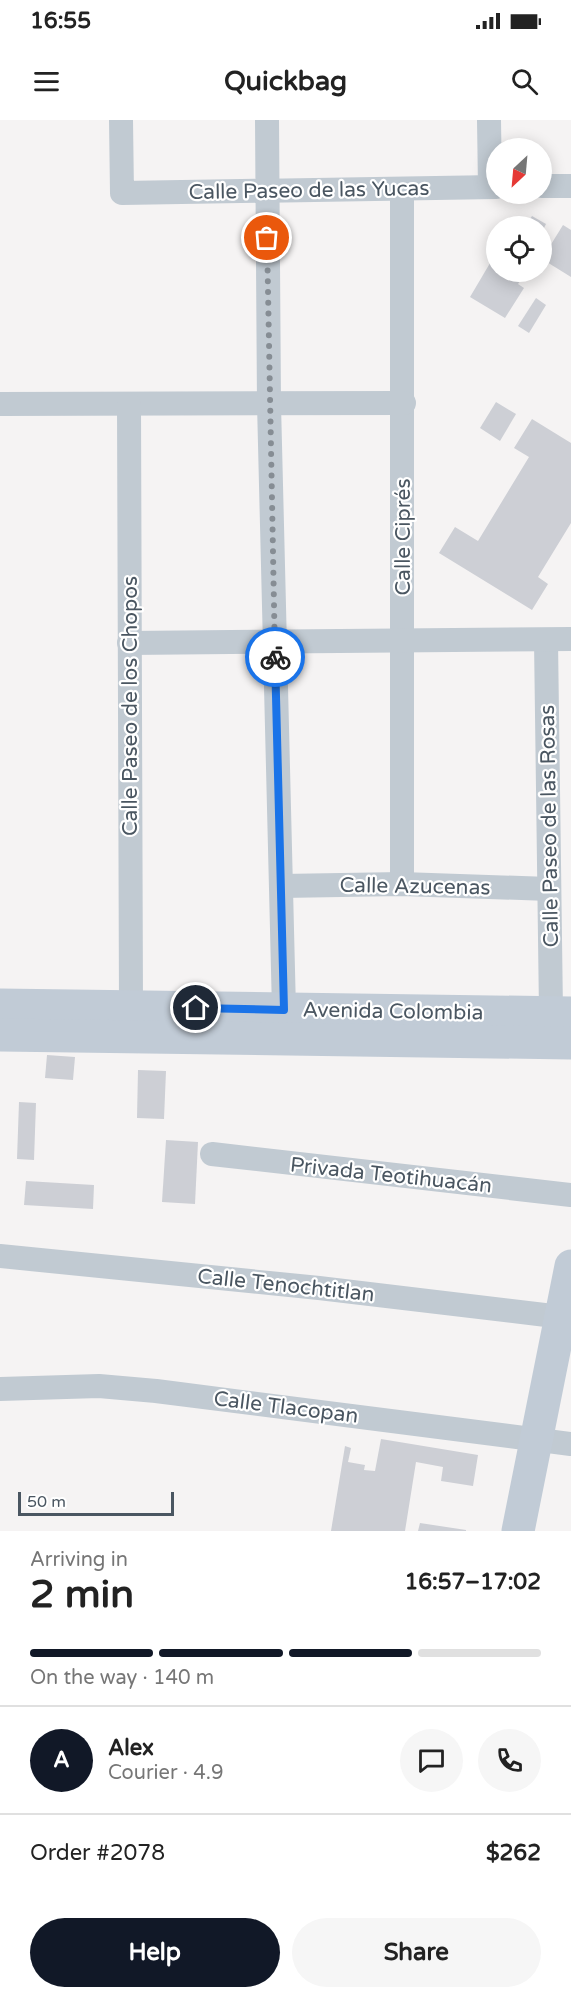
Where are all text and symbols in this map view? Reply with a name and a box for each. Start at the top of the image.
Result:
text: 16:55 [30,8,91,34]
icon: menu [30,65,63,98]
text: Quickbag [224,65,347,98]
icon: search [508,65,541,98]
north arrow [486,138,552,204]
map controls [486,138,552,282]
street label: Calle Paseo de las Yucas [188,176,430,205]
pin [241,212,292,263]
button: locate [486,216,552,282]
icon: bag [250,221,283,254]
street label: Calle Ciprés [391,479,416,595]
street label: Calle Paseo de los Chopos [118,576,143,836]
courier [245,627,305,687]
icon: bike [259,641,292,674]
street label: Calle Paseo de las Rosas [535,704,564,948]
street label: Calle Azucenas [339,873,491,900]
pin [170,982,221,1033]
icon: home [179,991,212,1024]
street label: Avenida Colombia [302,997,484,1026]
street label: Privada Teotihuacán [289,1152,493,1199]
street label: Calle Tenochtitlan [196,1264,376,1307]
street label: Calle Tlacopan [212,1386,360,1429]
scale bar [18,1489,174,1516]
text: 50 m [27,1492,66,1512]
text: Arriving in [30,1548,128,1572]
text: 16:57–17:02 [404,1569,541,1595]
text: 2 min [30,1571,134,1618]
text: On the way · 140 m [30,1666,214,1690]
button: chat [400,1729,463,1792]
button: phone [478,1729,541,1792]
text: Alex [108,1735,154,1761]
text: A [53,1747,70,1773]
text: Courier · 4.9 [108,1761,223,1785]
text: Order #2078 [30,1840,165,1866]
text: $262 [486,1840,541,1866]
button: Help [30,1918,280,1987]
button: Share [292,1918,541,1987]

